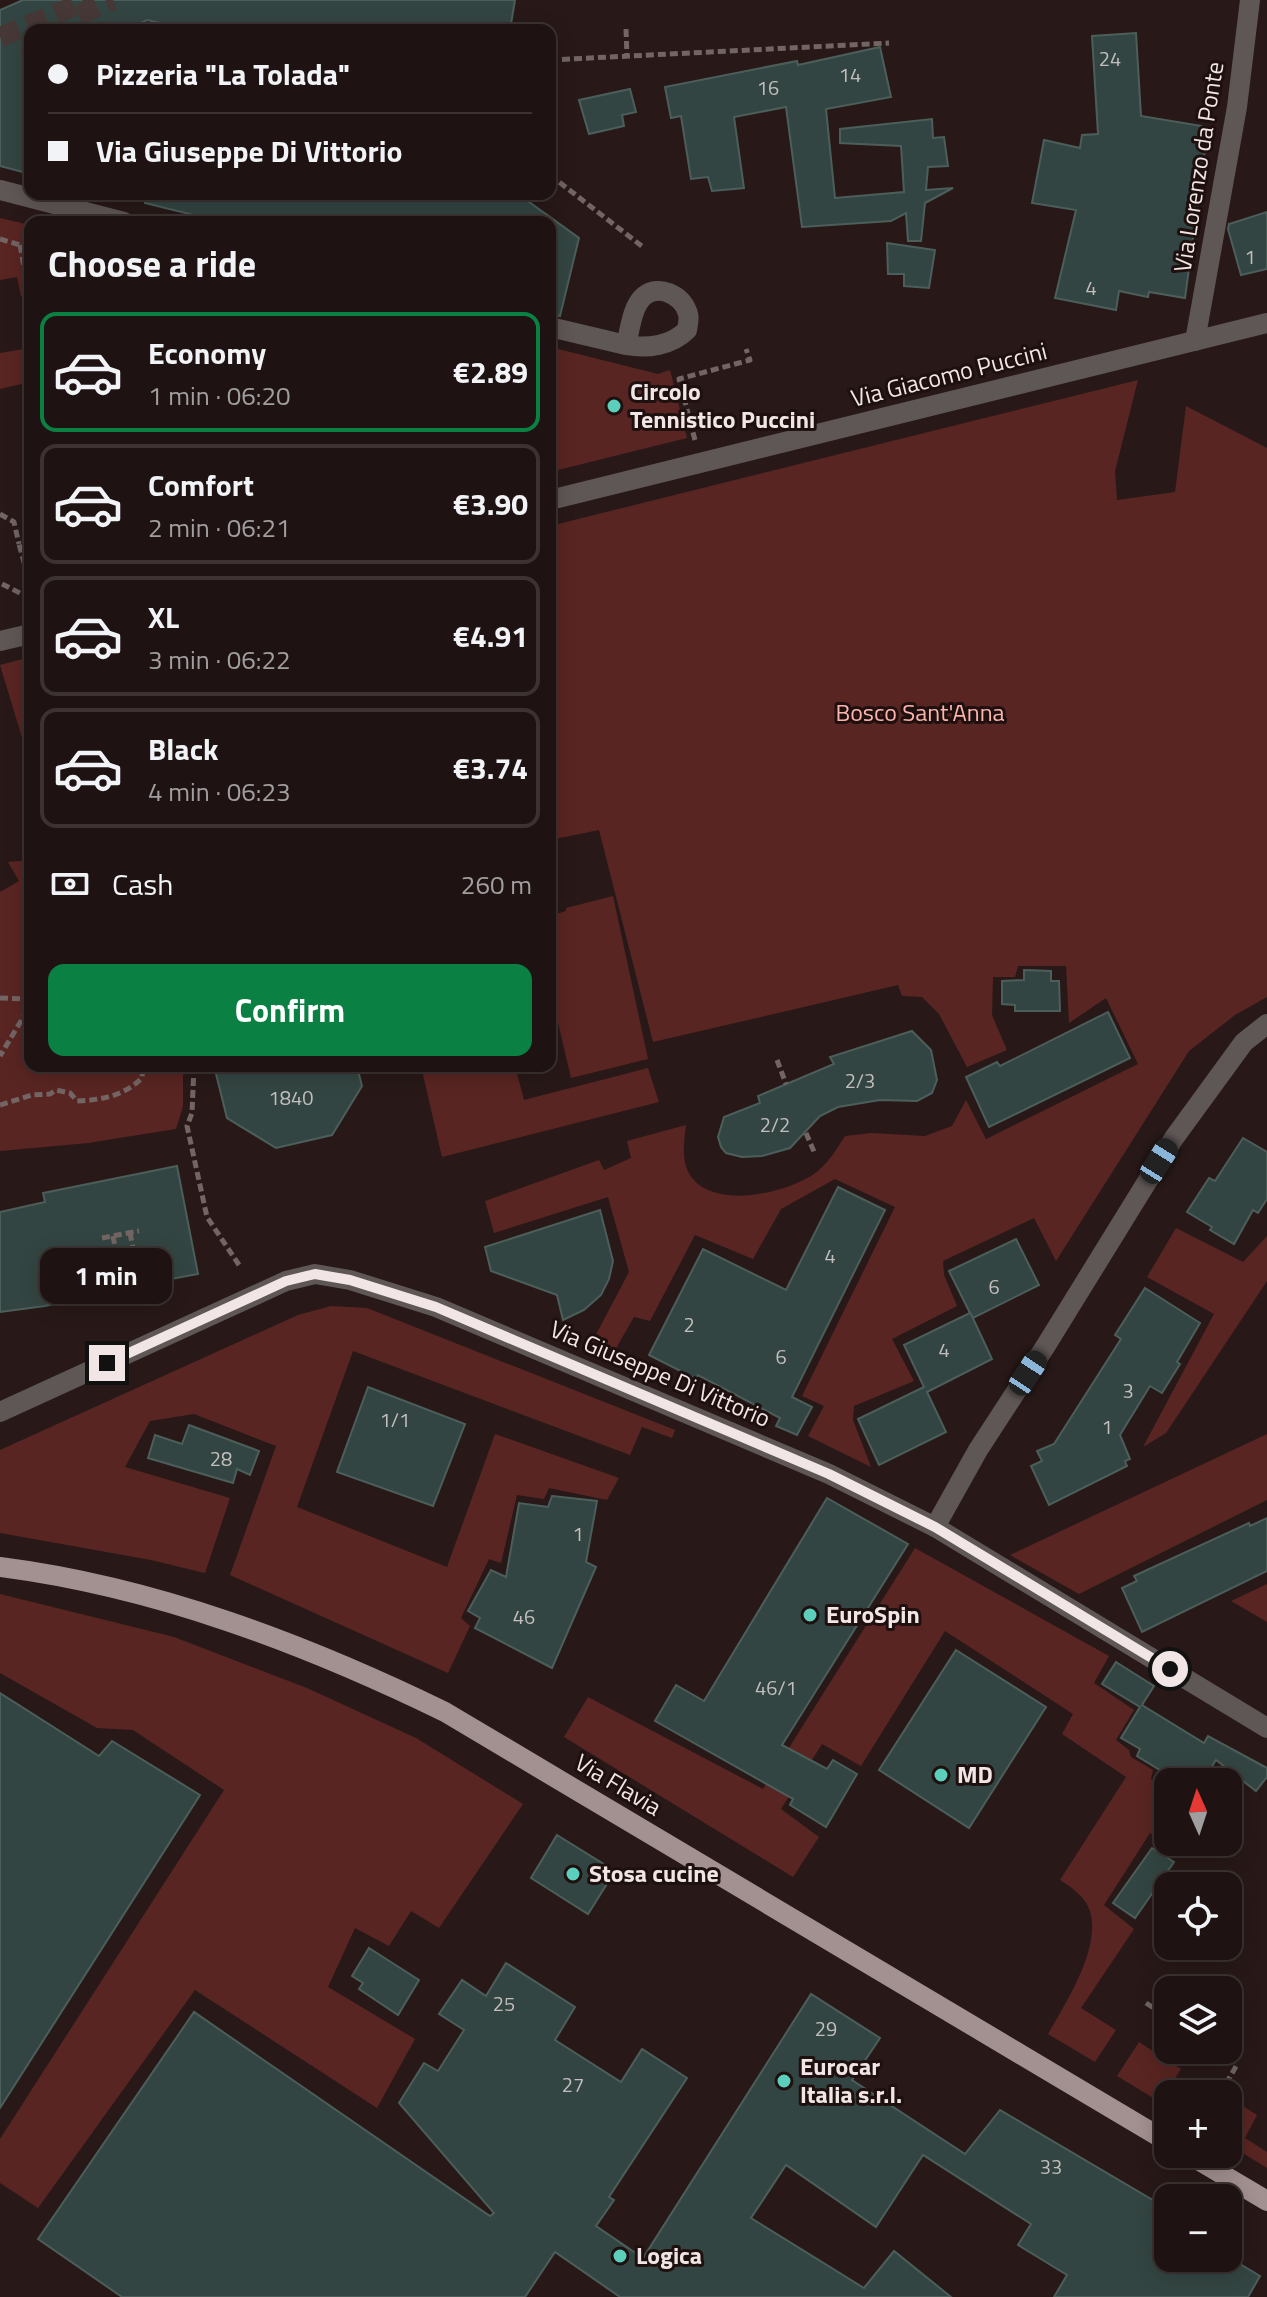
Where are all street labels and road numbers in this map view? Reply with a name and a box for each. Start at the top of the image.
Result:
street label: Via Lorenzo da Ponte [1164,59,1232,275]
street label: Via Giacomo Puccini [847,332,1051,416]
street label: Via Giuseppe Di Vittorio [545,1310,776,1436]
street label: Via Flavia [568,1744,669,1824]

